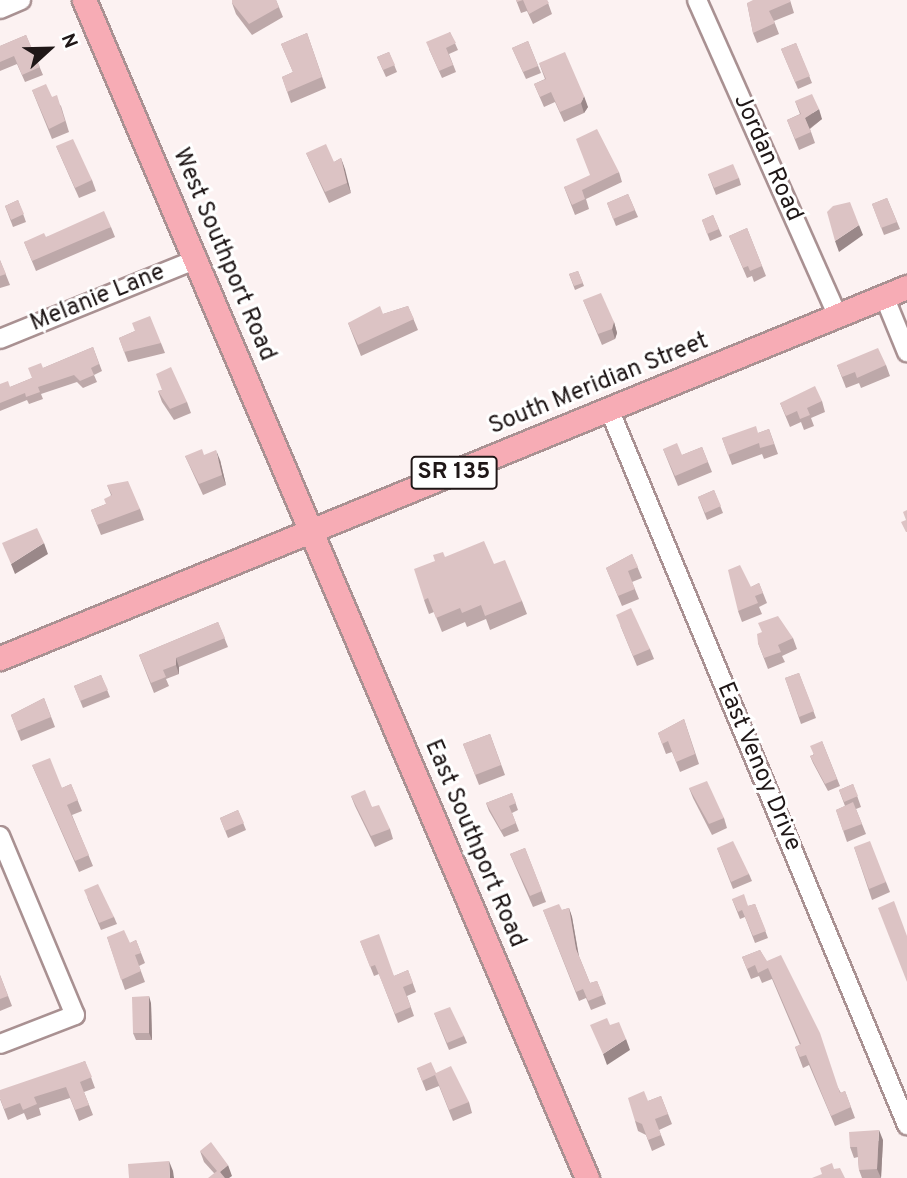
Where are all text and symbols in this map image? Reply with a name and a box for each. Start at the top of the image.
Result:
north arrow [14,14,84,84]
text: N [55,30,82,52]
street label: Jordan Road [726,90,808,226]
street label: West Southport Road [165,144,281,366]
street label: Melanie Lane [26,259,170,339]
street label: South Meridian Street [485,328,713,442]
road number: SR 135 [410,453,498,492]
street label: East Venoy Drive [709,678,807,856]
street label: East Southport Road [417,736,531,952]

